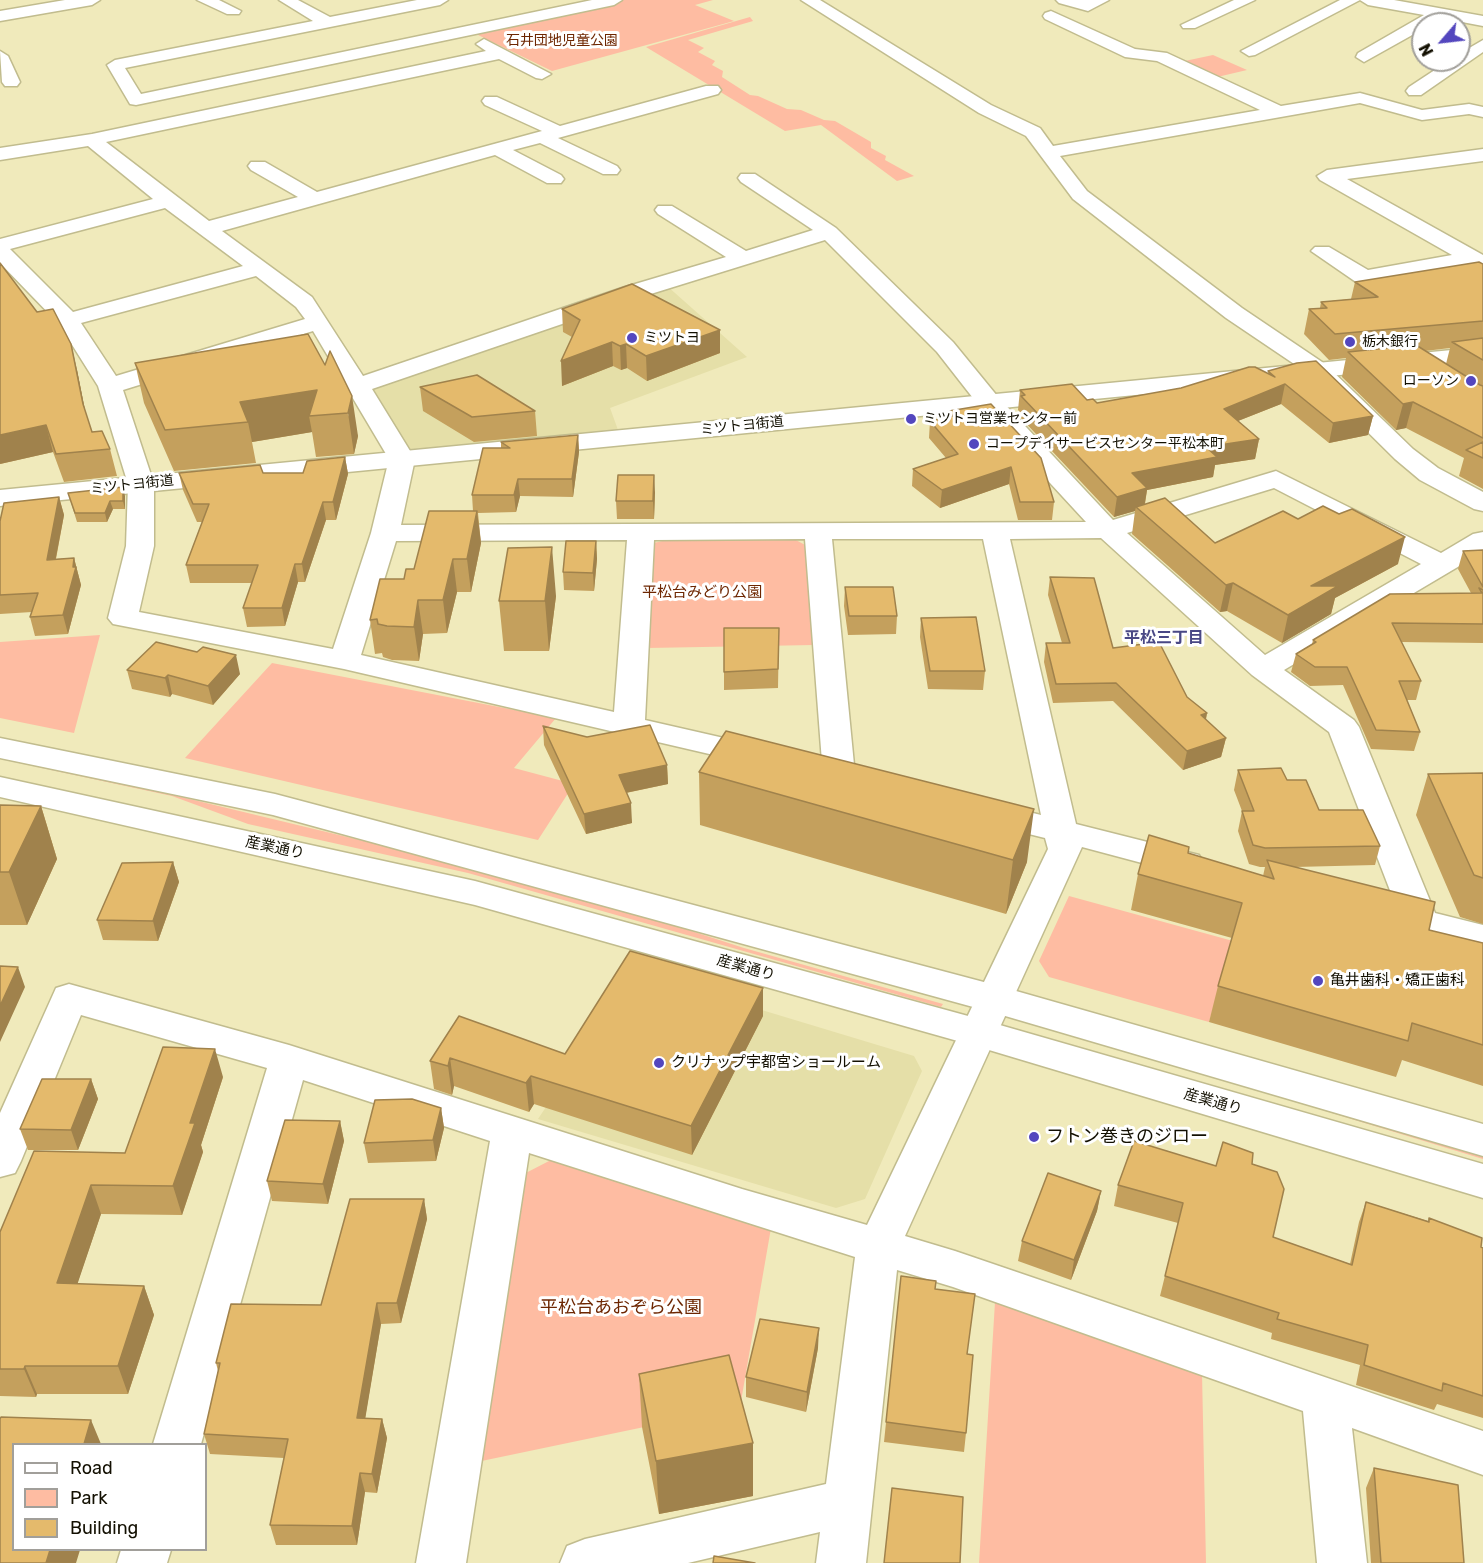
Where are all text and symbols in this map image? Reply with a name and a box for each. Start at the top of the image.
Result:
north arrow [1411,12,1471,72]
park label: 石井団地児童公園 [506,33,618,49]
text: N [1415,40,1438,59]
place label: ミツトヨ [644,330,700,346]
marker: ミツトヨ [625,331,639,345]
place label: 栃木銀行 [1362,334,1418,350]
marker: 栃木銀行 [1343,335,1357,349]
place label: ローソン [1403,373,1459,389]
marker: ローソン [1464,374,1478,388]
place label: ミツトヨ営業センター前 [923,411,1077,427]
marker: ミツトヨ営業センター前 [904,412,918,426]
street label: ミツトヨ街道 [699,413,785,439]
place label: コープデイサービスセンター平松本町 [986,436,1224,452]
marker: コープデイサービスセンター平松本町 [967,437,981,451]
street label: ミツトヨ街道 [89,472,175,498]
park label: 平松台みどり公園 [642,584,762,602]
district label: 平松三丁目 [1124,628,1204,648]
street label: 産業通り [244,833,306,863]
street label: 産業通り [715,951,777,985]
place label: 亀井歯科・矯正歯科 [1330,972,1465,990]
marker: 亀井歯科・矯正歯科 [1311,974,1325,988]
place label: クリナップ宇都宮ショールーム [671,1054,881,1072]
marker: クリナップ宇都宮ショールーム [652,1056,666,1070]
street label: 産業通り [1182,1085,1244,1119]
place label: フトン巻きのジロー [1046,1126,1208,1148]
marker: フトン巻きのジロー [1027,1130,1041,1144]
park label: 平松台あおぞら公園 [540,1297,702,1319]
legend [12,1443,207,1551]
text: Road [70,1457,113,1479]
text: Park [70,1487,107,1509]
text: Building [70,1517,138,1539]

